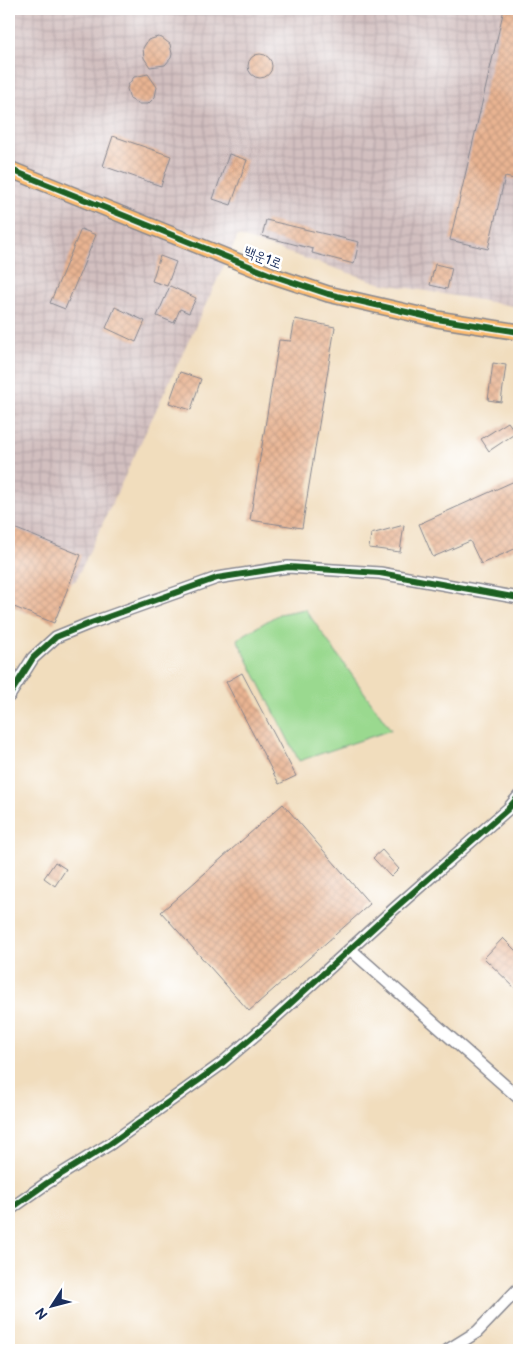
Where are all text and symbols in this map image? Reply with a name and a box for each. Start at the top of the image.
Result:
street label: 백운1로 [241,243,284,272]
north arrow [28,1282,78,1332]
text: N [32,1304,52,1323]

